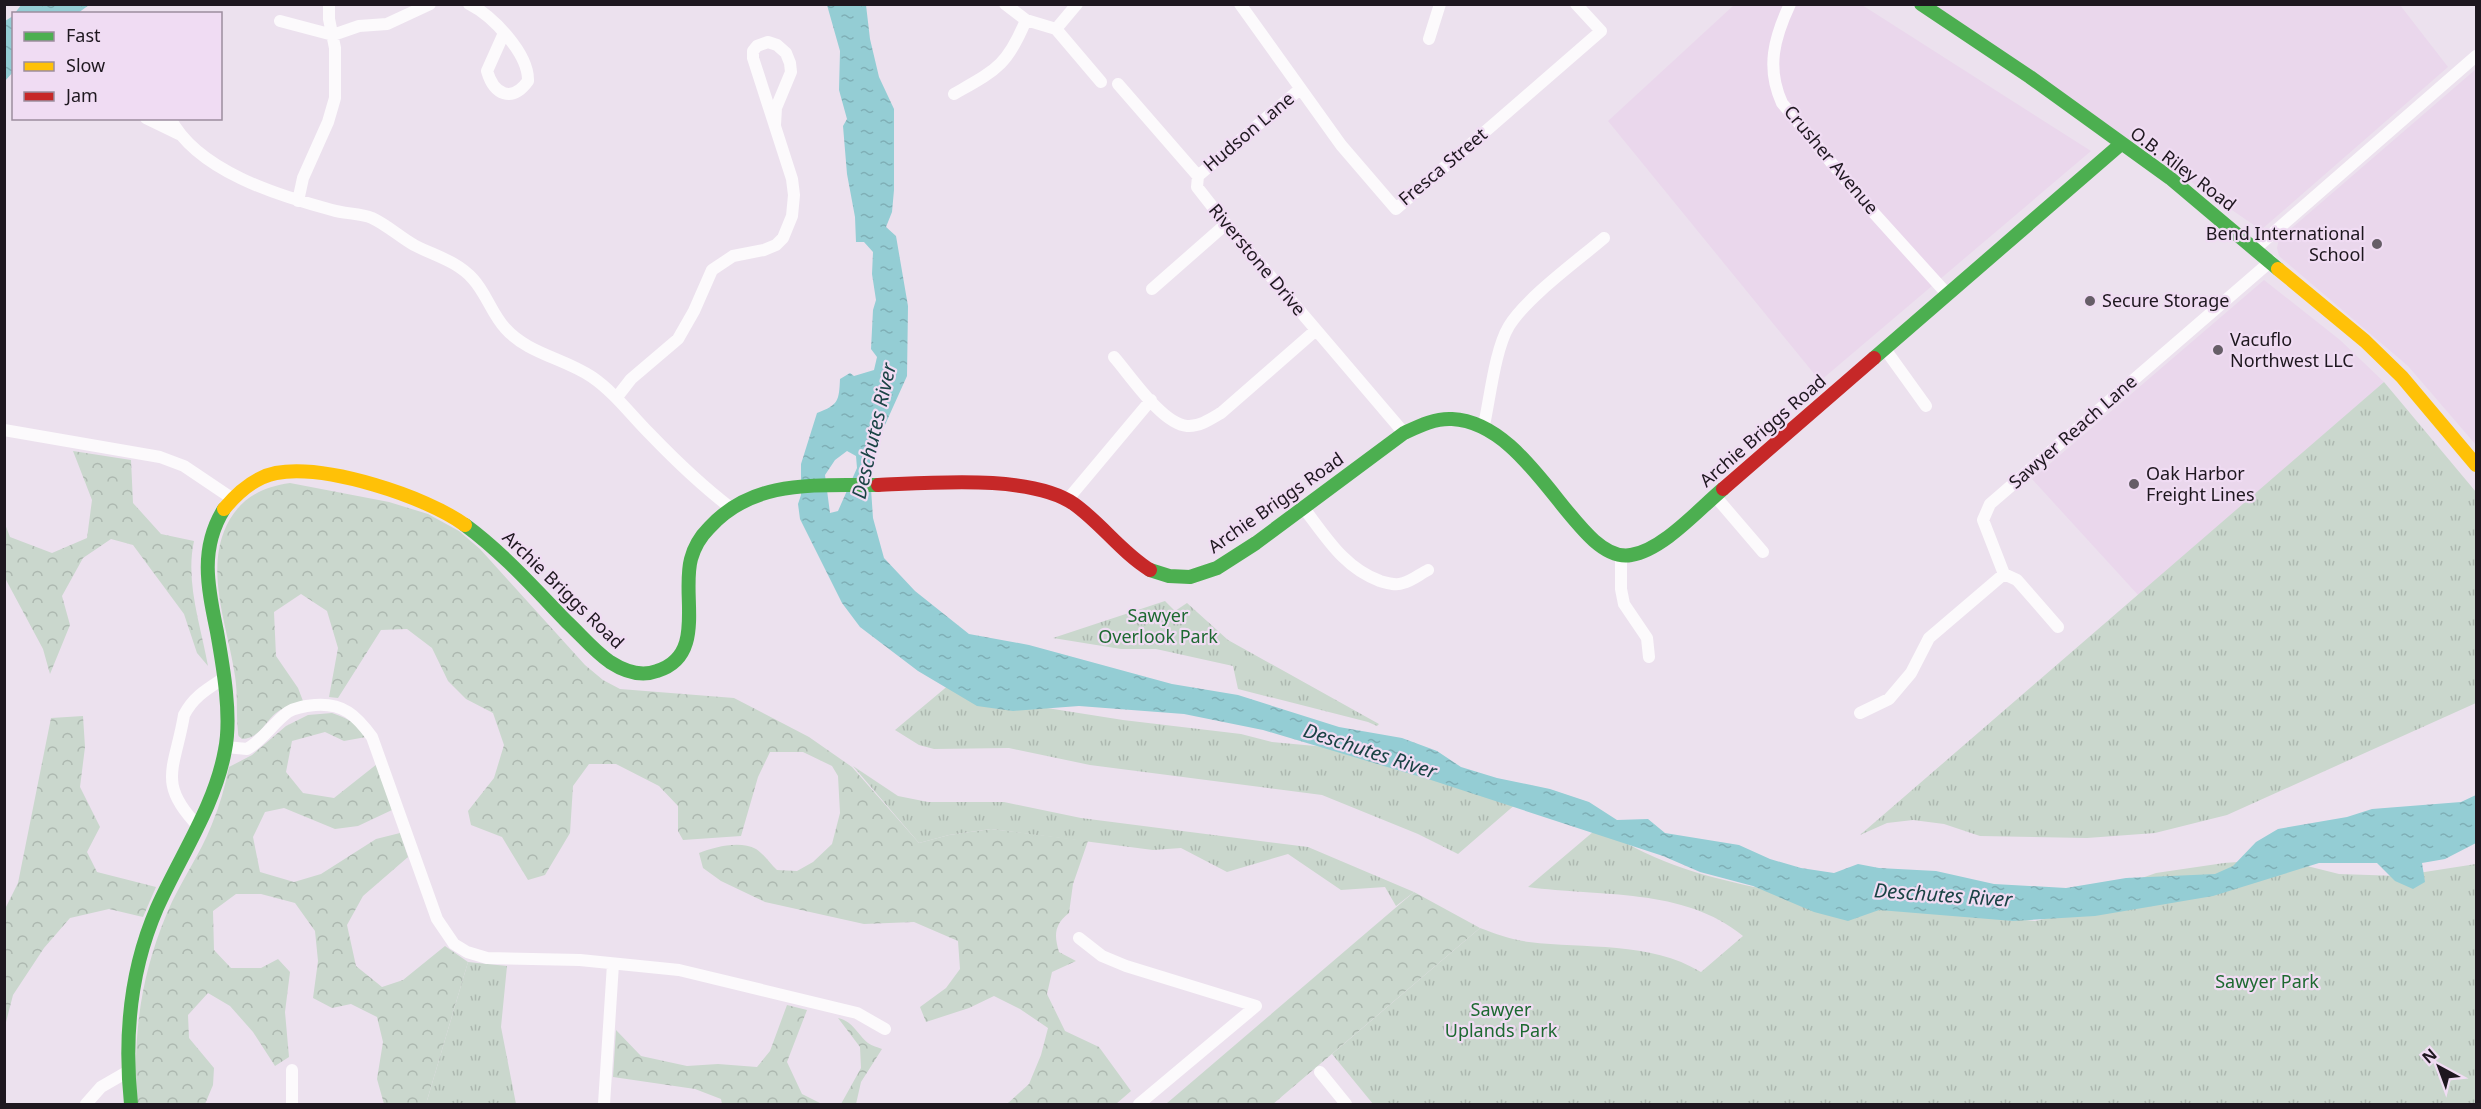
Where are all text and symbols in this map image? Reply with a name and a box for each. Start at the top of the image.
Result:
legend [12,12,222,120]
text: Fast [66,23,101,47]
text: Slow [66,53,105,77]
text: Jam [64,83,98,107]
street label: Hudson Lane [1198,86,1299,176]
street label: Crusher Avenue [1779,100,1884,219]
street label: O.B. Riley Road [2126,121,2241,216]
street label: Fresca Street [1393,122,1492,210]
street label: Riverstone Drive [1204,198,1312,320]
place label: Bend International School [2206,221,2365,266]
marker: Bend International School [2370,237,2384,251]
place label: Secure Storage [2102,288,2229,312]
marker: Secure Storage [2083,294,2097,308]
place label: Vacuflo Northwest LLC [2230,327,2354,372]
marker: Vacuflo Northwest LLC [2211,343,2225,357]
water label: Deschutes River [845,359,902,501]
street label: Archie Briggs Road [1694,369,1831,492]
street label: Sawyer Reach Lane [2003,369,2141,494]
street label: Archie Briggs Road [1203,446,1348,558]
place label: Oak Harbor Freight Lines [2146,461,2255,506]
marker: Oak Harbor Freight Lines [2127,477,2141,491]
street label: Archie Briggs Road [498,525,630,654]
park label: Sawyer Overlook Park [1098,603,1218,648]
water label: Deschutes River [1300,716,1441,785]
water label: Deschutes River [1873,876,2014,913]
park label: Sawyer Park [2215,969,2319,993]
park label: Sawyer Uplands Park [1445,997,1558,1042]
north arrow [2409,1037,2469,1097]
text: N [2417,1043,2441,1068]

